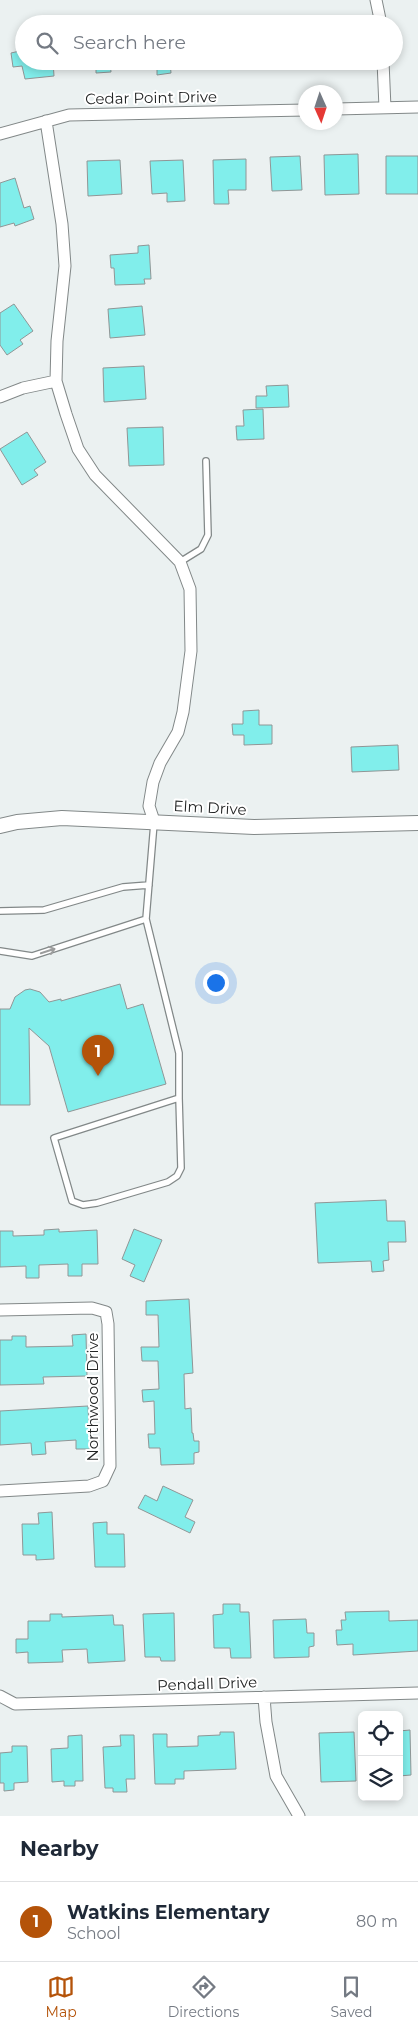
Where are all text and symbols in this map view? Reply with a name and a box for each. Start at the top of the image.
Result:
search box [15,15,403,70]
icon: search [33,29,61,57]
text: Search here [73,31,186,54]
north arrow [298,85,343,130]
street label: Cedar Point Drive [85,87,217,108]
street label: Elm Drive [173,796,247,819]
one-way arrow [39,945,55,955]
your location [203,970,229,996]
pin: 1 [82,1035,114,1076]
street label: Northwood Drive [83,1332,102,1462]
street label: Pendall Drive [157,1672,257,1695]
map controls [358,1711,403,1801]
button: locate [358,1711,403,1756]
button: layers [358,1756,403,1801]
text: Nearby [20,1836,99,1861]
text: Watkins Elementary [67,1901,270,1924]
text: 1 [33,1912,39,1931]
text: 80 m [356,1912,398,1931]
text: School [67,1924,121,1943]
tab: Map [46,1973,77,2021]
tab: Directions [168,1973,239,2021]
tab: Saved [330,1973,372,2021]

